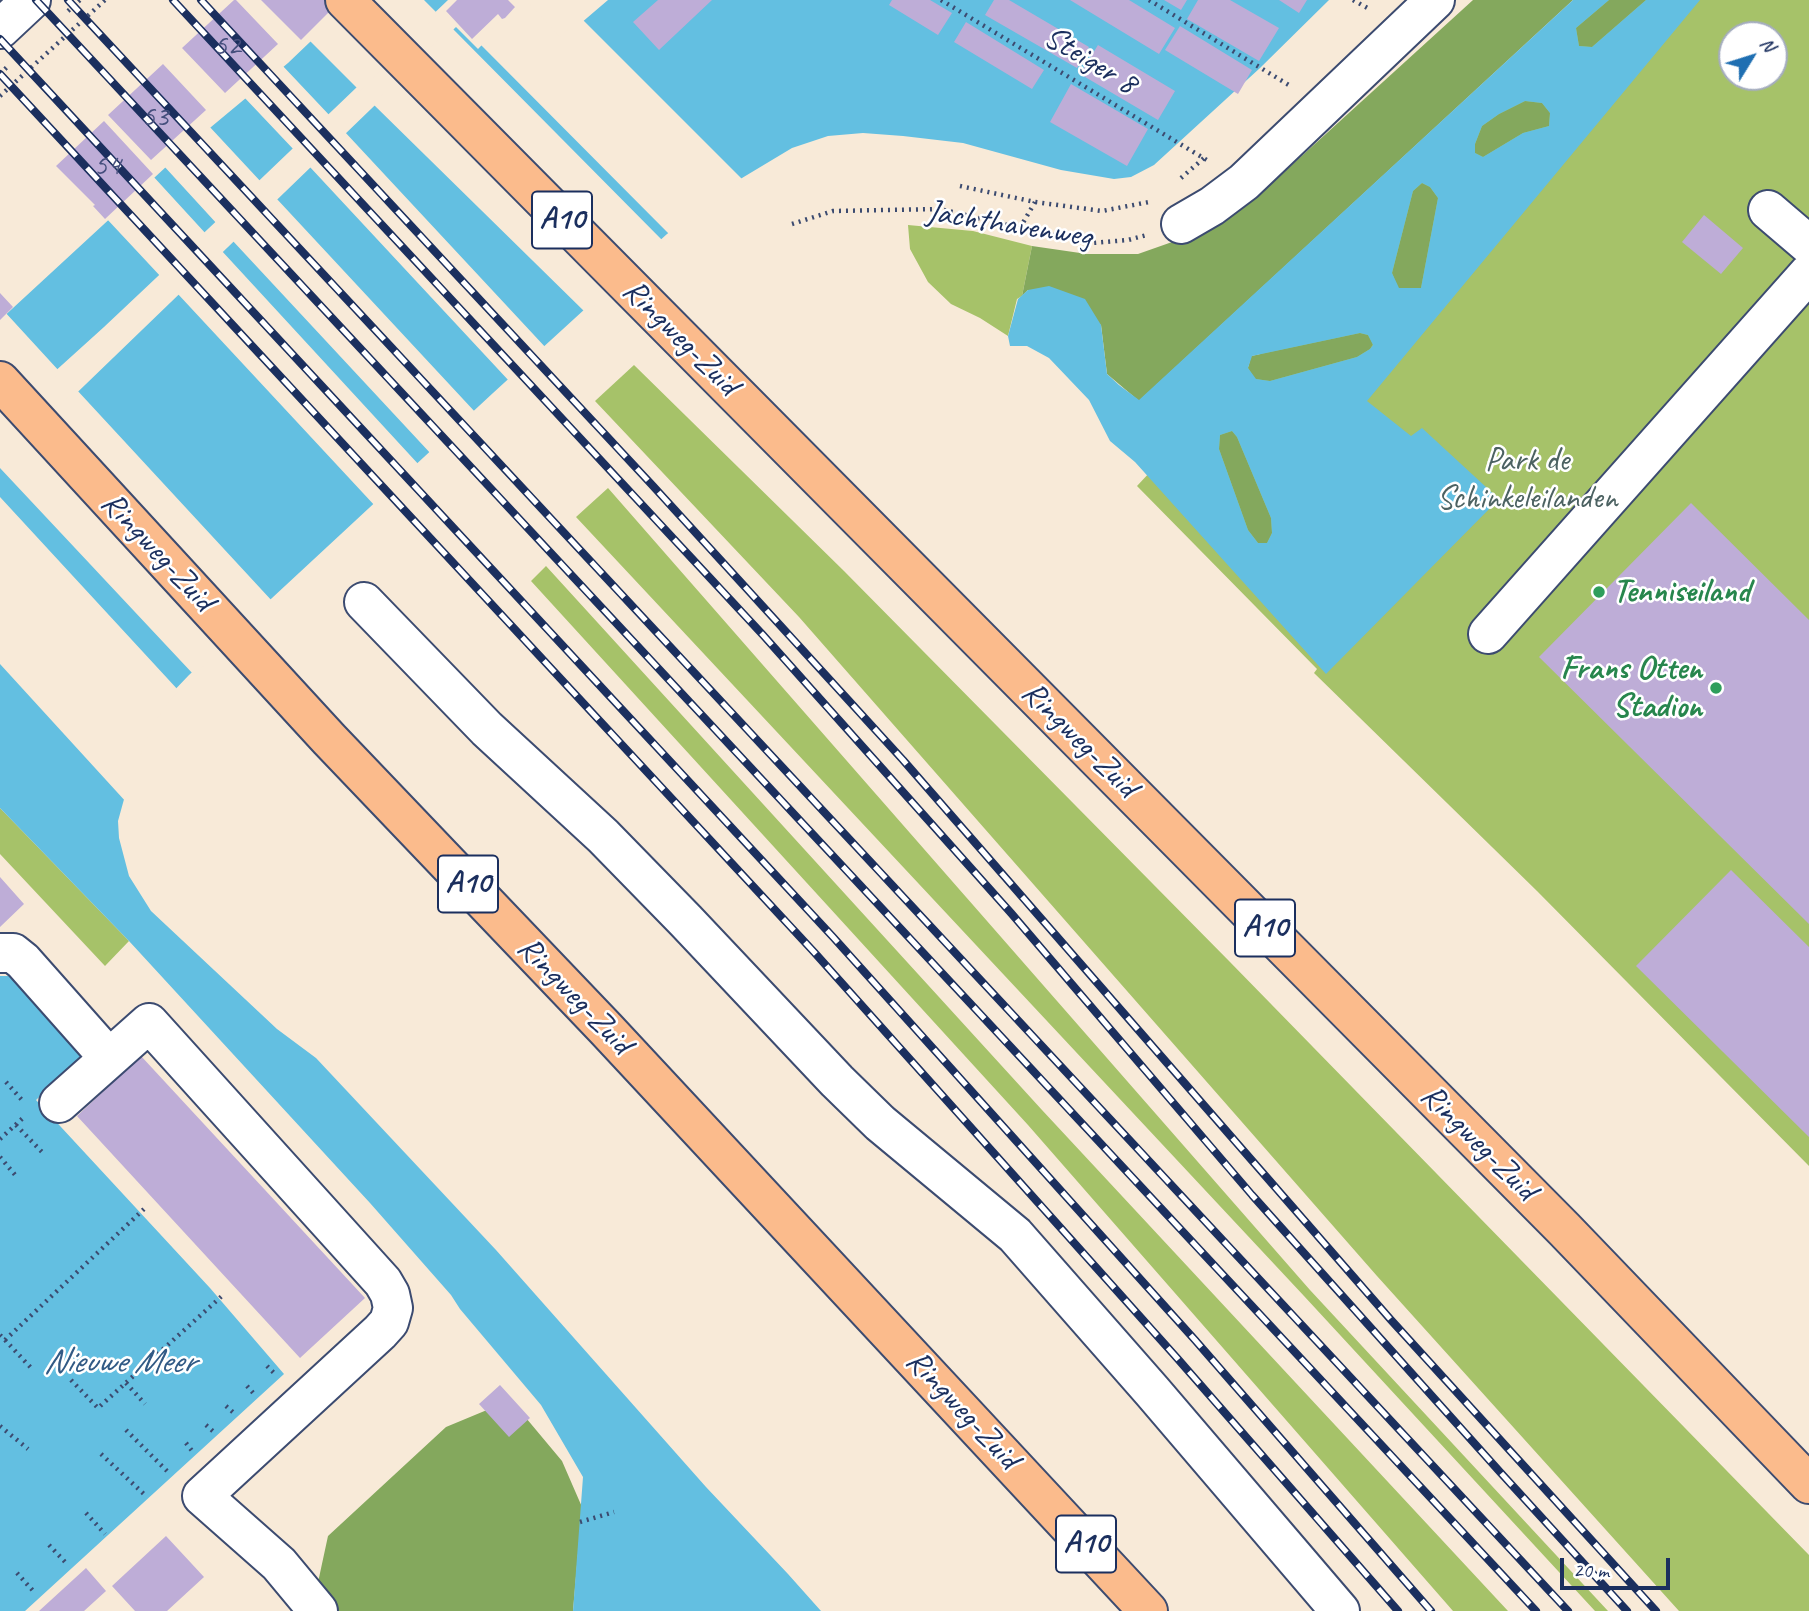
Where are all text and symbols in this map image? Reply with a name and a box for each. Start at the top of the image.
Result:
street label: Steiger 8 [1036,18,1144,104]
north arrow [1718,21,1788,91]
house number: 52 [214,28,240,64]
text: N [1755,32,1781,56]
house number: 53 [142,99,168,135]
house number: 54 [94,148,120,184]
road number: A10 [532,191,592,248]
street label: Jachthavenweg [924,192,1094,258]
street label: Ringweg-Zuid [614,272,746,404]
park label: Park de Schinkeleilanden [1437,441,1617,519]
street label: Ringweg-Zuid [92,484,222,620]
place label: Tenniseiland [1613,572,1750,612]
marker: Tenniseiland [1591,584,1607,600]
place label: Frans Otten Stadion [1560,649,1702,727]
street label: Ringweg-Zuid [1013,674,1145,806]
marker: Frans Otten Stadion [1708,680,1724,696]
road number: A10 [438,856,498,912]
road number: A10 [1235,900,1295,957]
street label: Ringweg-Zuid [508,929,640,1063]
street label: Ringweg-Zuid [1412,1077,1544,1209]
water label: Nieuwe Meer [43,1342,195,1384]
street label: Ringweg-Zuid [897,1342,1027,1478]
road number: A10 [1056,1516,1116,1573]
scale bar [1564,1544,1674,1588]
text: 20 m [1573,1557,1609,1583]

